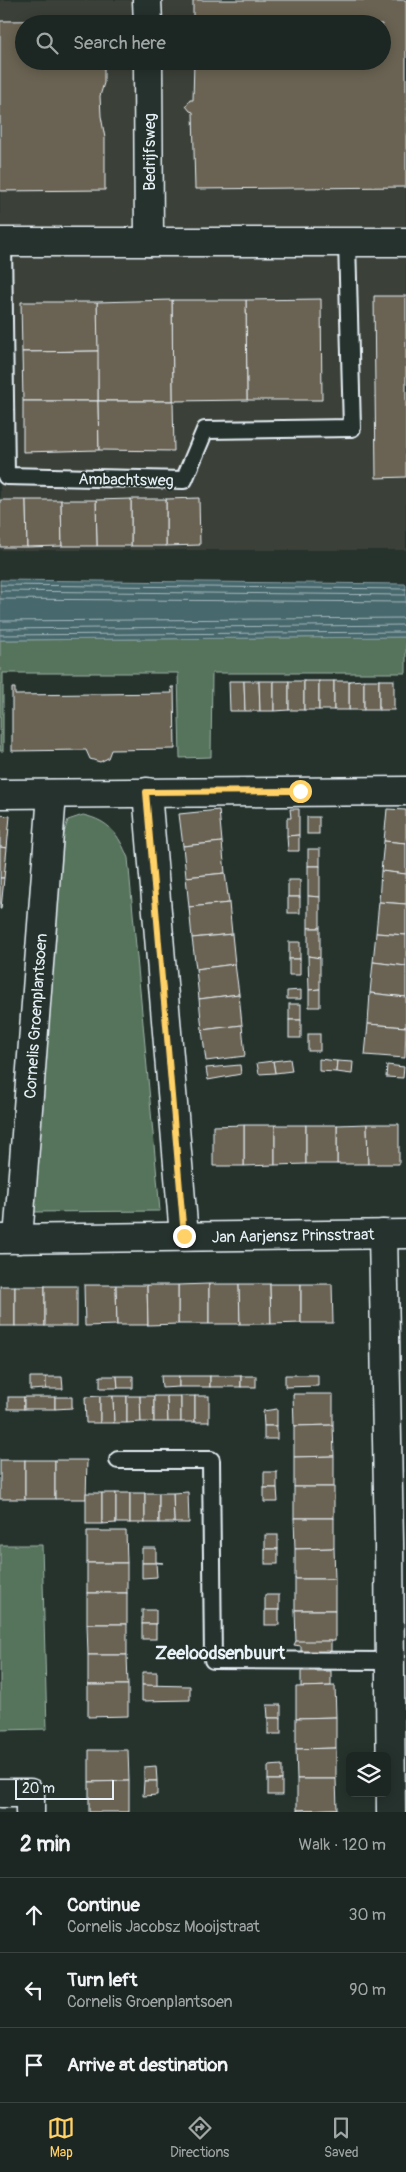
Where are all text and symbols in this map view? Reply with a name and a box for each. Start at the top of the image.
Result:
search box [15,15,391,70]
icon: search [33,29,61,57]
text: Search here [73,31,166,55]
street label: Bedrijfsweg [140,113,160,191]
street label: Ambachtsweg [78,469,174,491]
route start [289,780,312,803]
street label: Cornelis Groenplantsoen [20,933,52,1099]
route end [173,1225,196,1248]
street label: Jan Aarjensz Prinsstraat [212,1225,375,1247]
district label: Zeeloodsenbuurt [155,1642,286,1665]
map controls [346,1752,391,1797]
button: layers [346,1752,391,1797]
scale bar [15,1777,114,1800]
text: 20 m [22,1780,55,1797]
text: 2 min [20,1831,70,1858]
text: Walk · 120 m [298,1835,386,1855]
text: Continue [67,1893,140,1917]
icon: ahead [20,1901,48,1929]
text: 30 m [348,1905,386,1925]
text: Cornelis Jacobsz Mooijstraat [67,1917,260,1937]
text: Turn left [67,1968,137,1992]
icon: left [20,1976,48,2004]
text: 90 m [349,1980,386,2000]
text: Cornelis Groenplantsoen [67,1992,233,2012]
icon: arrive [20,2051,48,2079]
text: Arrive at destination [67,2053,228,2077]
tab: Map [47,2114,75,2161]
tab: Directions [170,2114,229,2161]
tab: Saved [324,2114,359,2161]

